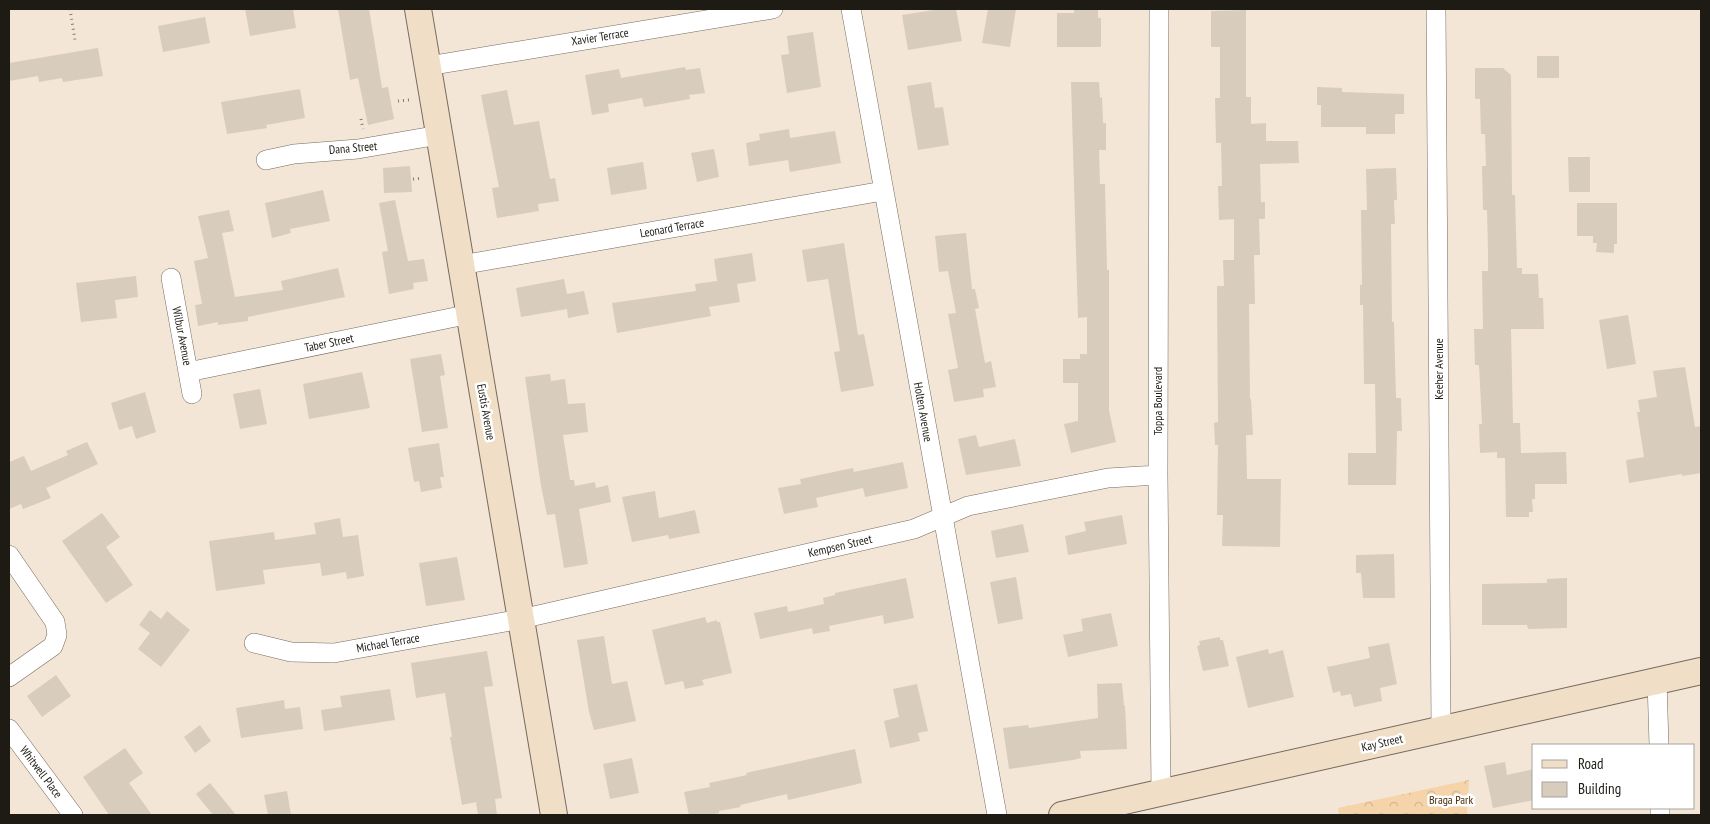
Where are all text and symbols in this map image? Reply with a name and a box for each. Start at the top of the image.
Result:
street label: Xavier Terrace [570,25,630,48]
street label: Dana Street [328,138,378,157]
street label: Leonard Terrace [639,214,705,241]
street label: Wilbur Avenue [169,305,196,367]
street label: Taber Street [303,330,356,355]
street label: Keeher Avenue [1431,338,1446,400]
street label: Toppa Boulevard [1150,367,1165,435]
street label: Holten Avenue [911,381,936,443]
street label: Eustis Avenue [474,383,499,441]
street label: Kempsen Street [806,531,874,560]
street label: Michael Terrace [355,630,421,655]
street label: Kay Street [1360,730,1405,755]
street label: Whitwell Place [17,743,66,801]
legend [1532,744,1695,809]
text: Road [1578,754,1604,773]
text: Building [1578,779,1621,798]
park label: Braga Park [1429,792,1473,807]

